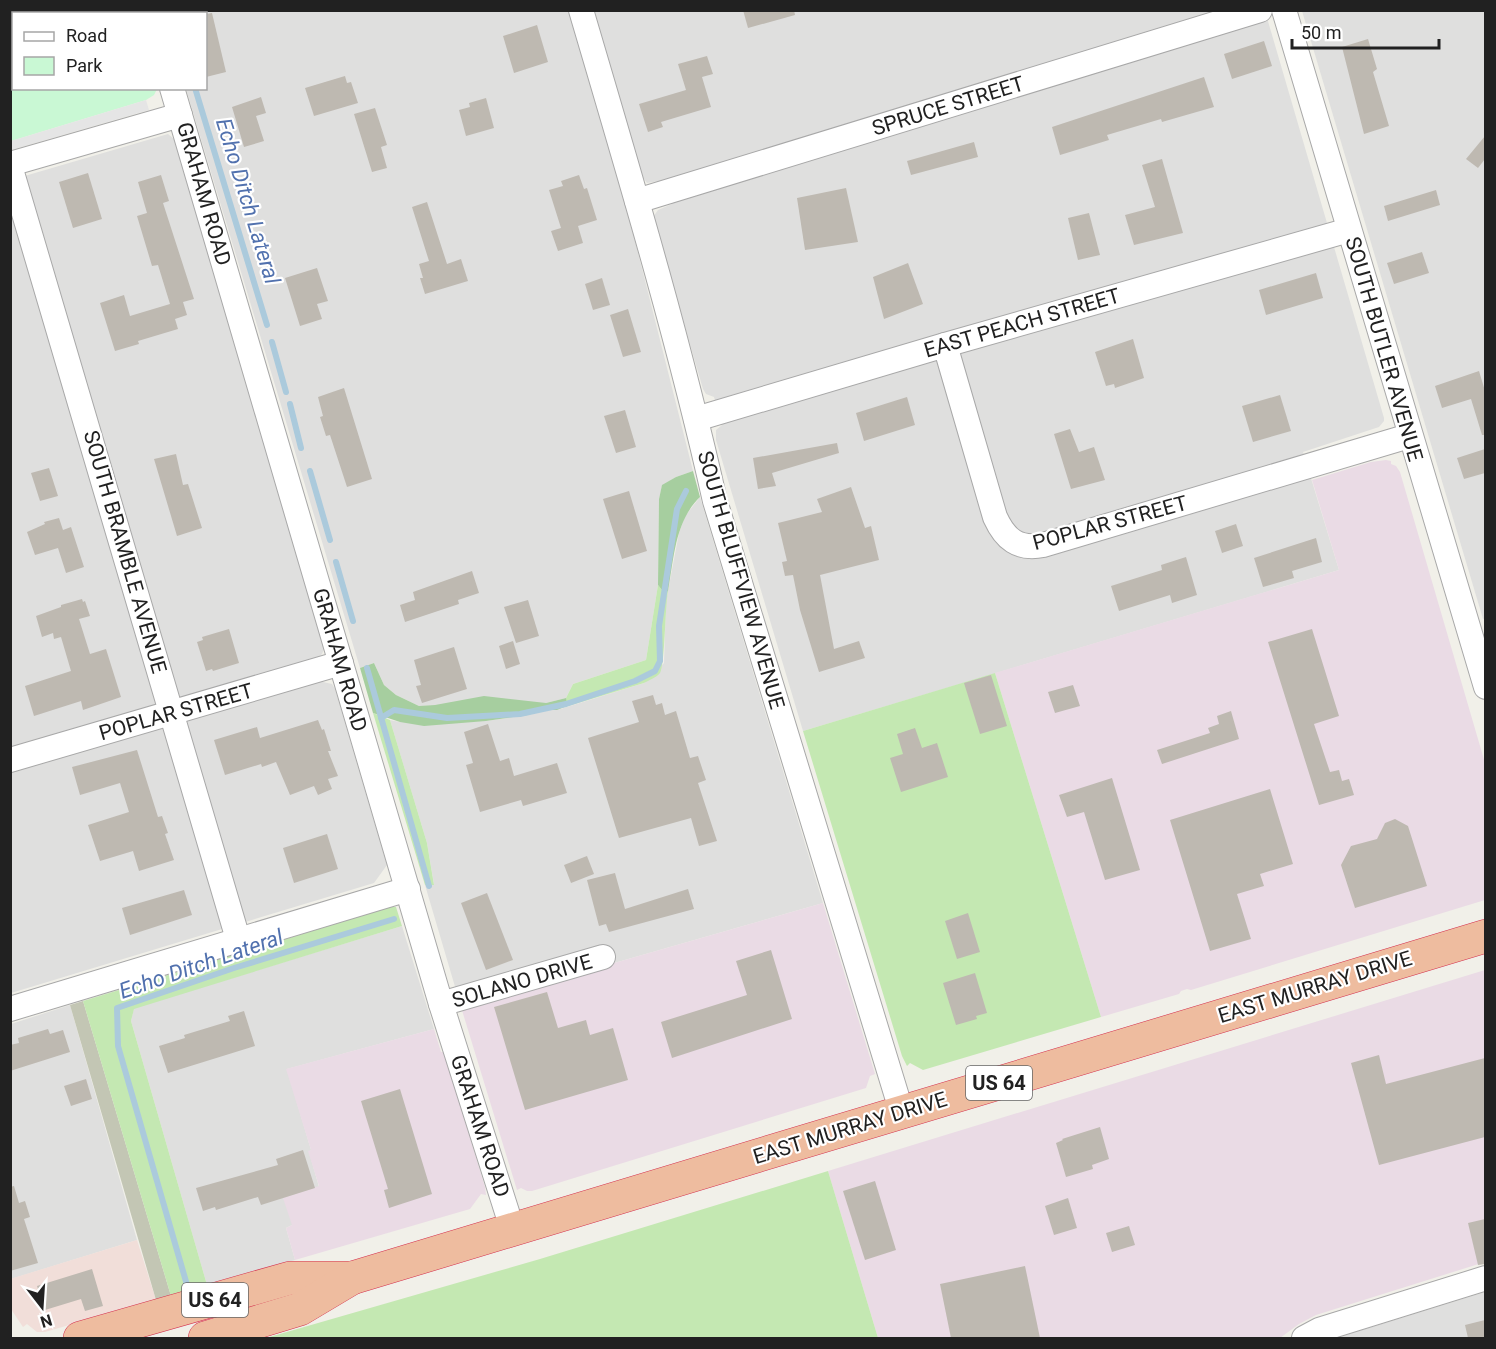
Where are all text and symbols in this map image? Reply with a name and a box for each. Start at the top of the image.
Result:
legend [12,12,207,90]
scale bar [1292,12,1439,50]
text: 50 m [1301,22,1341,43]
text: Road [66,25,107,46]
text: Park [66,55,103,76]
street label: SPRUCE STREET [869,71,1027,141]
water label: Echo Ditch Lateral [211,115,285,288]
street label: GRAHAM ROAD [172,120,236,268]
street label: SOUTH BUTLER AVENUE [1340,234,1428,464]
street label: EAST PEACH STREET [921,283,1123,362]
street label: SOUTH BRAMBLE AVENUE [79,428,171,676]
street label: SOUTH BLUFFVIEW AVENUE [693,448,789,712]
street label: POPLAR STREET [1030,491,1190,555]
street label: GRAHAM ROAD [308,586,372,734]
street label: POPLAR STREET [96,678,256,745]
water label: Echo Ditch Lateral [116,924,287,1004]
street label: EAST MURRAY DRIVE [1215,946,1415,1028]
street label: SOLANO DRIVE [449,950,595,1012]
street label: GRAHAM ROAD [446,1052,514,1200]
road number: US 64 [966,1066,1032,1100]
street label: EAST MURRAY DRIVE [750,1087,950,1169]
north arrow [12,1277,72,1337]
road number: US 64 [182,1283,248,1317]
text: N [38,1310,54,1332]

